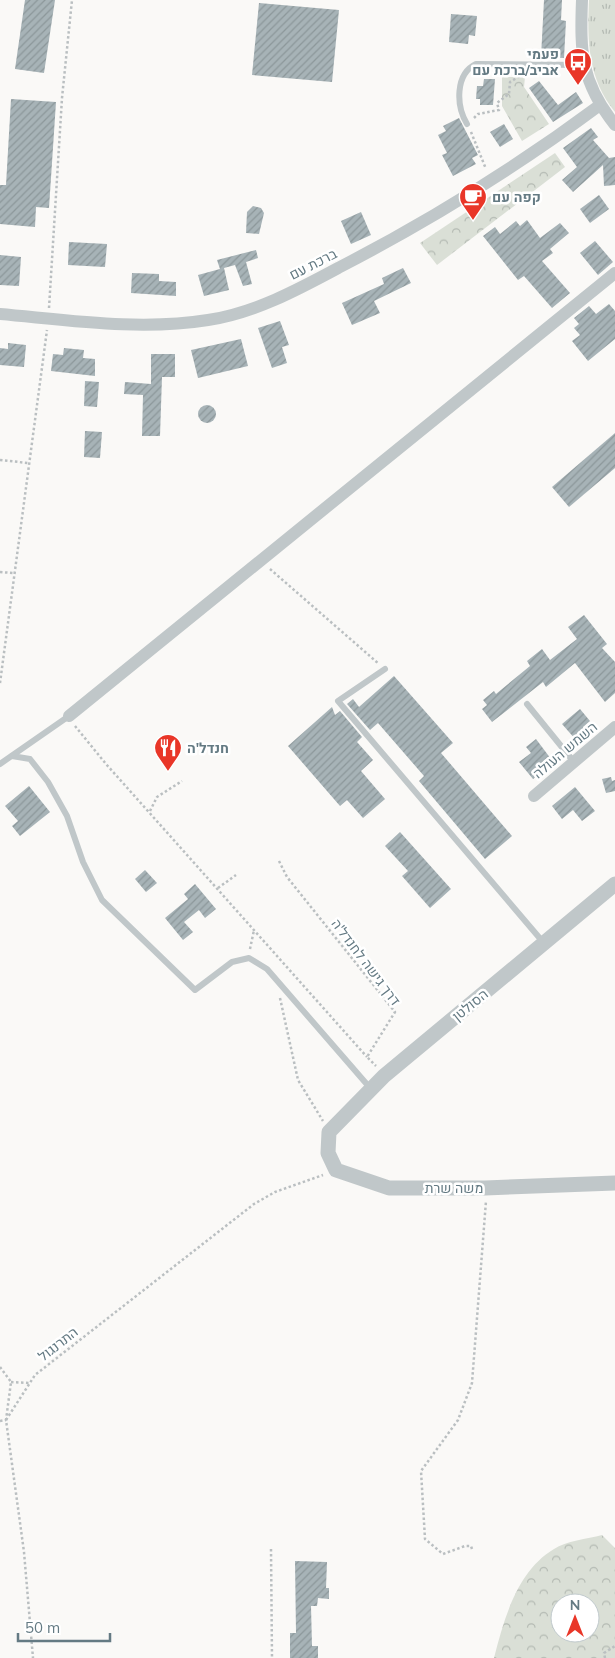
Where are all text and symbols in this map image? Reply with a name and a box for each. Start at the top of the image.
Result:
place label: פעמי אביב/ברכת עם [472,45,559,79]
bus stop icon: פעמי אביב/ברכת עם [563,47,593,86]
cafe icon: קפה עם [458,182,488,221]
place label: קפה עם [492,188,541,206]
street label: ברכת עם [286,244,340,284]
street label: השמש העולה [529,718,601,782]
restaurant icon: חנדל'ה [153,733,183,772]
place label: חנדל'ה [187,739,229,757]
street label: דרך גישה לחנדל'ה [328,915,404,1009]
street label: הסולטן [448,985,492,1025]
street label: משה שרת [425,1179,483,1197]
street label: התרנגול [34,1323,82,1365]
north arrow [550,1593,600,1643]
text: N [570,1596,580,1614]
scale bar [18,1610,110,1642]
text: 50 m [25,1618,60,1637]

